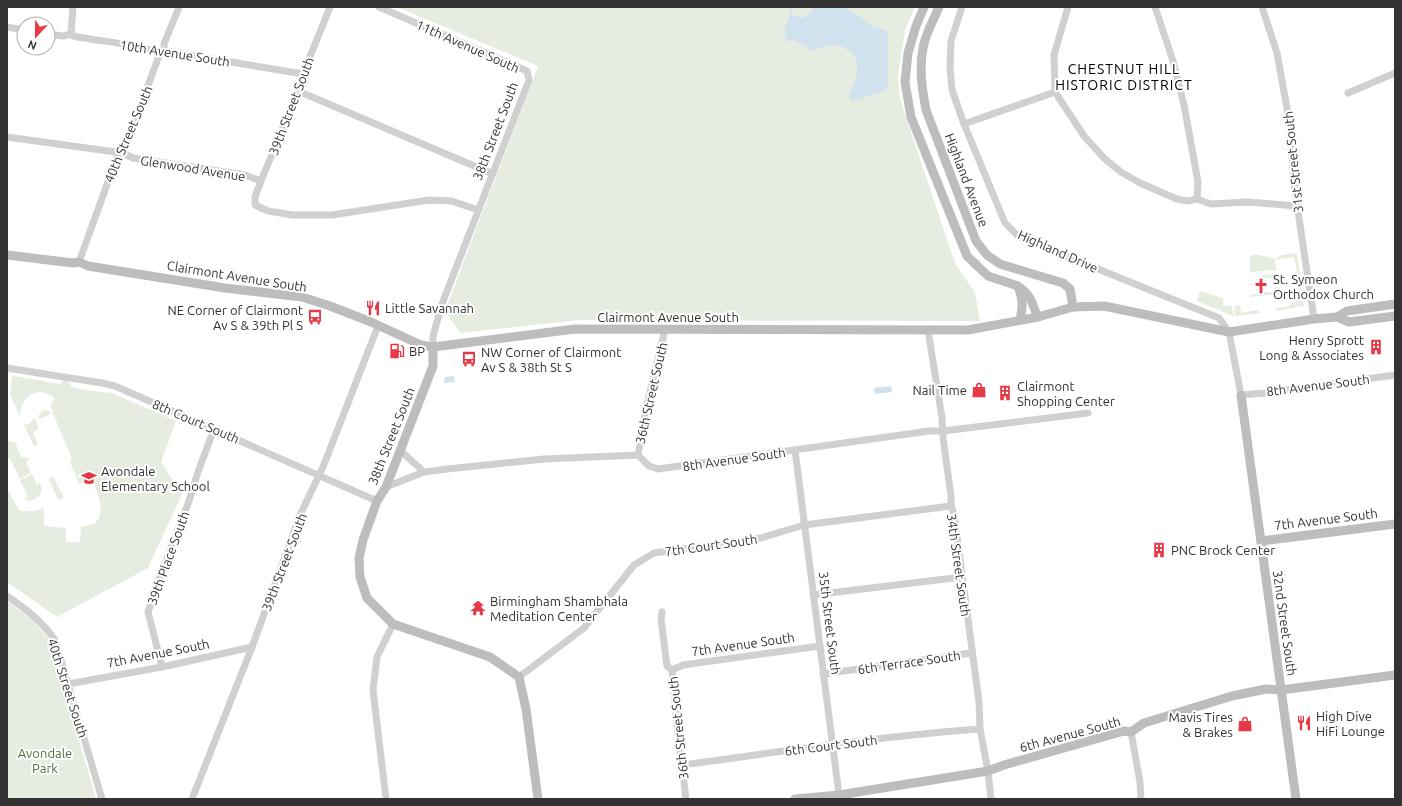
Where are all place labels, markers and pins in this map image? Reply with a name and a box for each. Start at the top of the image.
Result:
place label: St. Symeon Orthodox Church [1273,272,1374,301]
church icon: St. Symeon Orthodox Church [1252,277,1270,295]
restaurant icon: Little Savannah [364,299,382,317]
place label: Little Savannah [385,301,474,315]
place label: NE Corner of Clairmont Av S & 39th Pl S [167,303,303,332]
bus stop icon: NE Corner of Clairmont Av S & 39th Pl S [306,308,324,326]
place label: Henry Sprott Long & Associates [1259,333,1364,362]
building icon: Henry Sprott Long & Associates [1367,338,1385,356]
fuel station icon: BP [388,342,406,360]
place label: BP [409,344,425,358]
place label: NW Corner of Clairmont Av S & 38th St S [481,345,621,374]
bus stop icon: NW Corner of Clairmont Av S & 38th St S [460,350,478,368]
place label: Clairmont Shopping Center [1017,379,1115,408]
shop icon: Nail Time [970,381,988,399]
place label: Nail Time [912,383,967,397]
building icon: Clairmont Shopping Center [996,384,1014,402]
place label: Avondale Elementary School [101,464,210,493]
school or university icon: Avondale Elementary School [80,469,98,487]
building icon: PNC Brock Center [1150,541,1168,559]
place label: PNC Brock Center [1171,543,1275,557]
place label: Birmingham Shambhala Meditation Center [490,594,628,623]
temple icon: Birmingham Shambhala Meditation Center [469,599,487,617]
place label: High Dive HiFi Lounge [1316,709,1385,738]
place label: Mavis Tires & Brakes [1169,710,1233,739]
restaurant icon: High Dive HiFi Lounge [1295,714,1313,732]
shop icon: Mavis Tires & Brakes [1236,715,1254,733]

